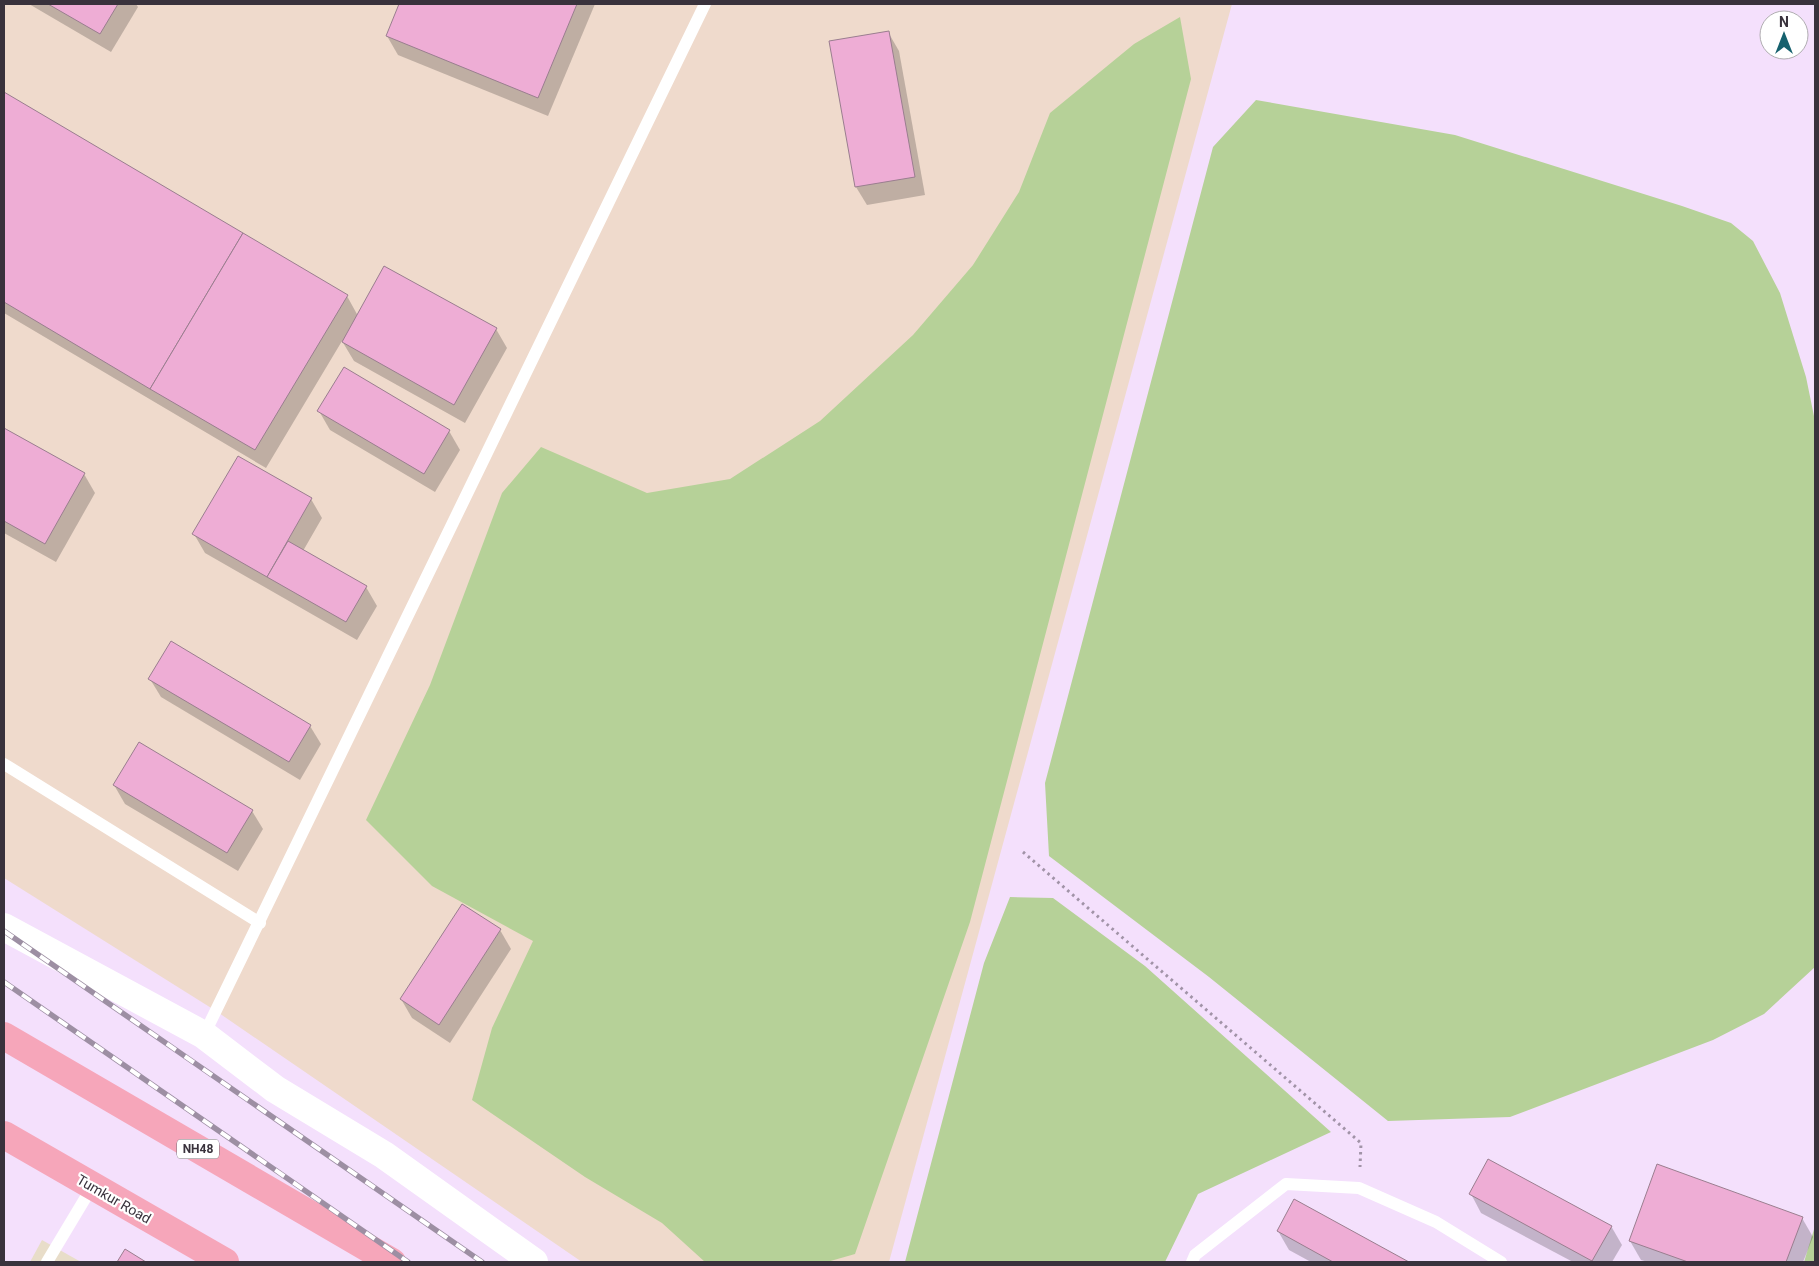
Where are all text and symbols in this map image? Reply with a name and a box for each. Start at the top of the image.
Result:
north arrow [1759,10,1809,60]
text: N [1779,14,1789,30]
road number: NH48 [177,1140,219,1158]
street label: Tumkur Road [74,1171,154,1227]

